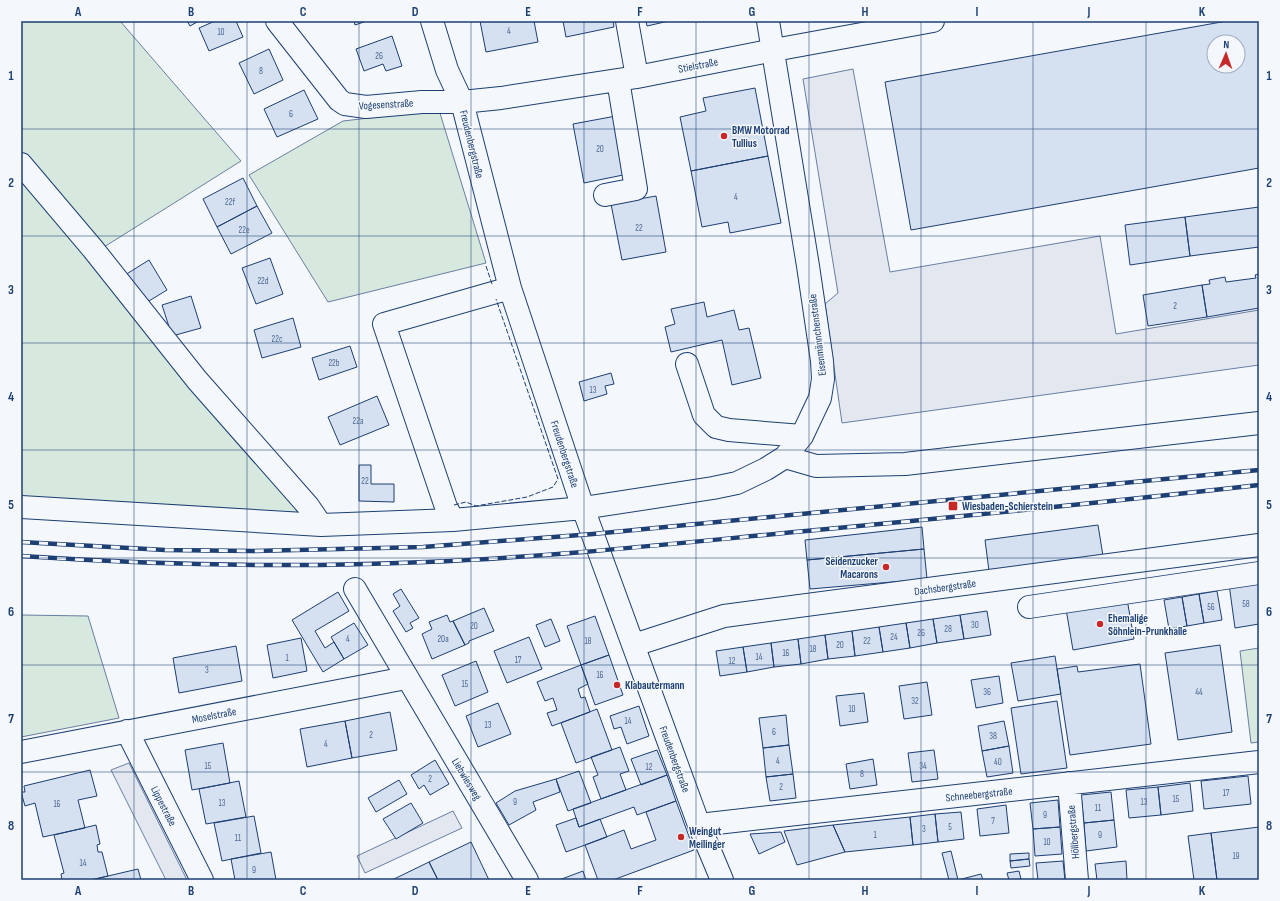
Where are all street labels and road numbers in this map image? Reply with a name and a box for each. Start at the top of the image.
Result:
street label: Stielstraße [677,55,719,76]
street label: Vogesenstraße [358,97,414,112]
street label: Freudenbergstraße [457,109,486,180]
street label: Eisenmännchenstraße [806,293,829,377]
street label: Freudenbergstraße [548,419,581,489]
street label: Dachsbergstraße [913,577,977,598]
street label: Moselstraße [191,705,237,726]
street label: Freudenbergstraße [657,724,693,794]
street label: Liebwiesweg [449,756,484,803]
street label: Lippestraße [148,784,179,828]
street label: Schneebergstraße [945,785,1013,804]
street label: Höllbergstraße [1065,804,1082,859]

